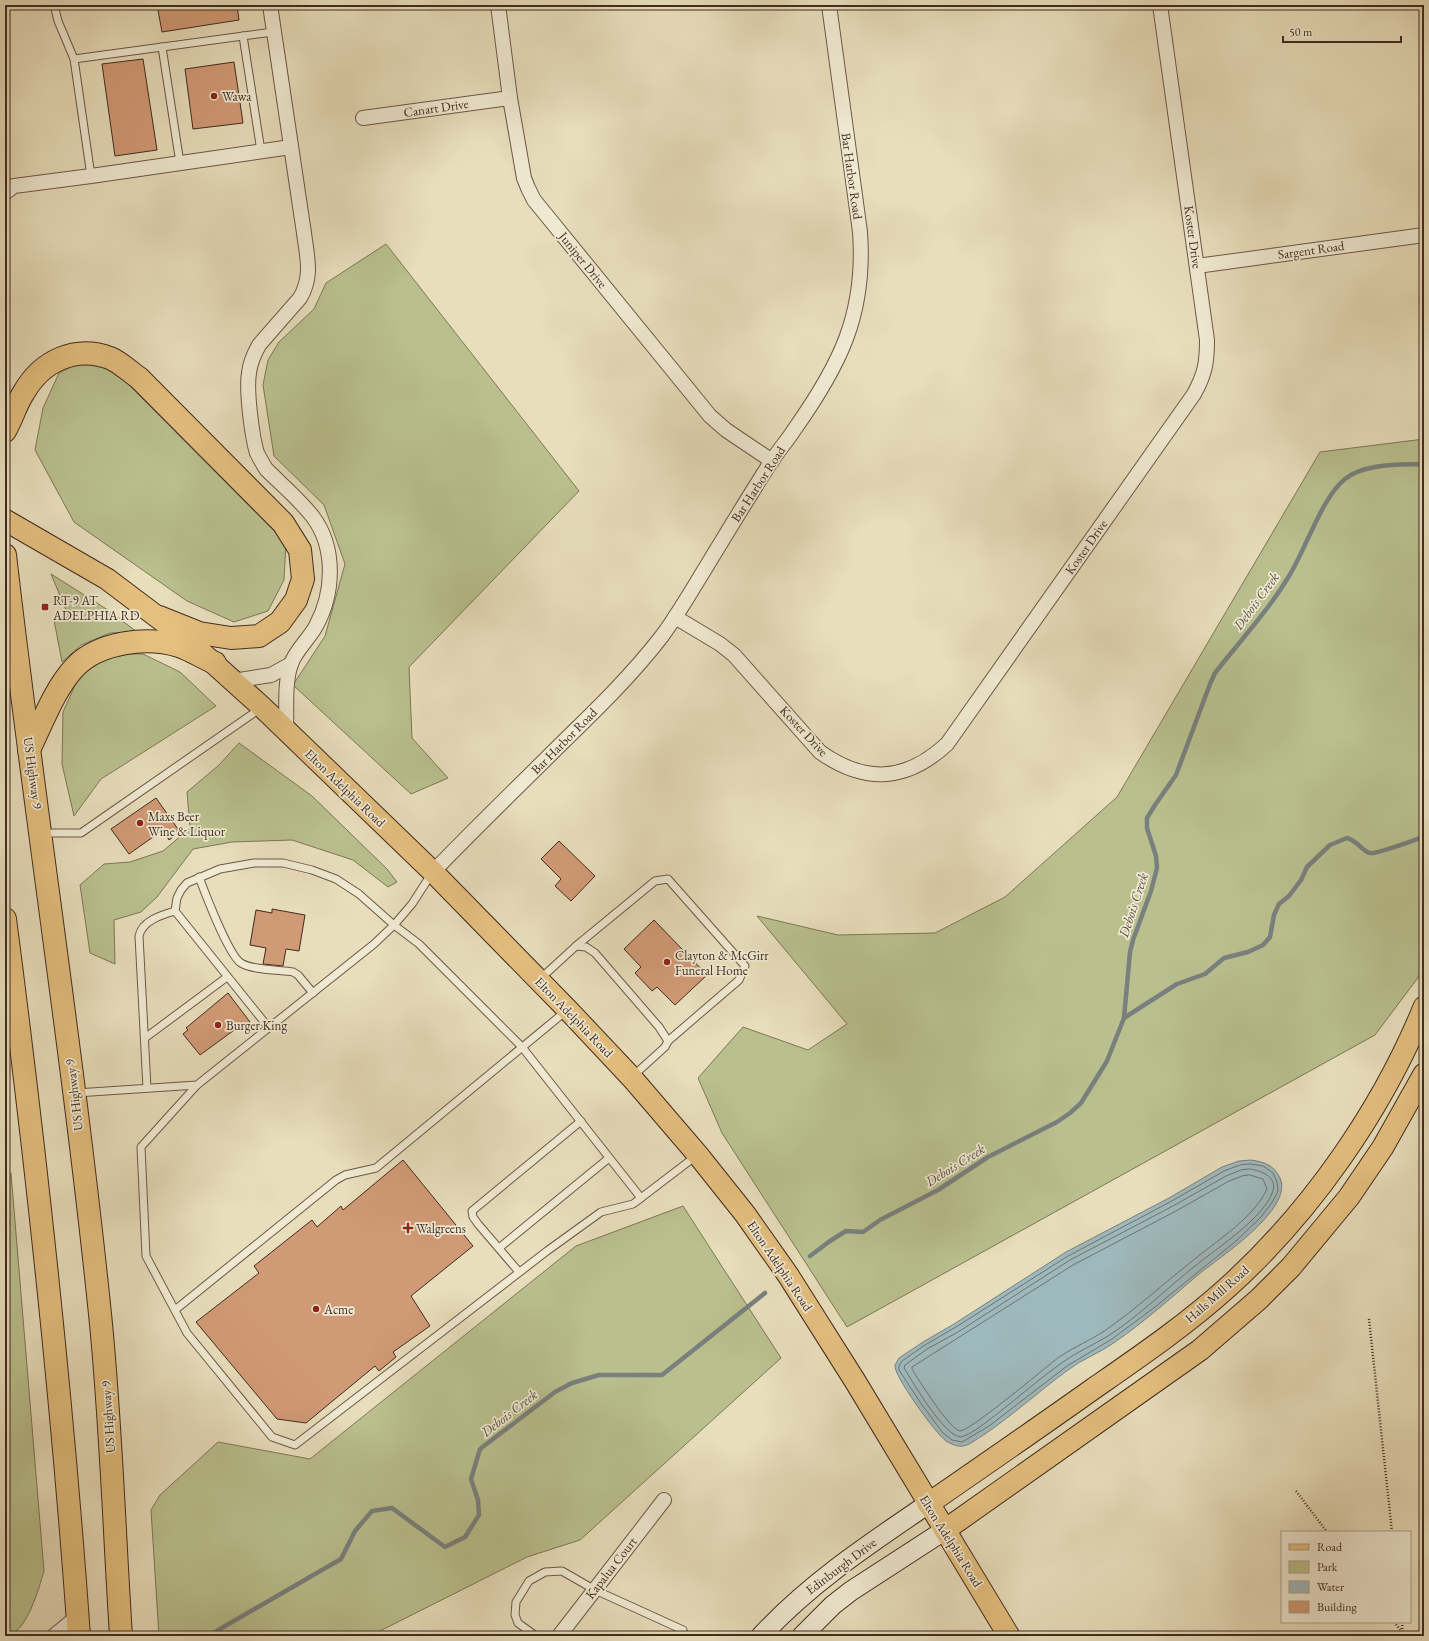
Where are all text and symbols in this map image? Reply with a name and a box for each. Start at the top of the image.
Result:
scale bar [1283,18,1401,44]
text: 50 m [1289,24,1313,40]
place label: Wawa [222,88,252,105]
marker: Wawa [209,91,219,101]
street label: Canart Drive [403,95,469,121]
street label: Bar Harbor Road [838,132,867,221]
street label: Koster Drive [1180,204,1206,270]
street label: Juniper Drive [554,228,611,292]
street label: Sargent Road [1277,237,1346,263]
street label: Bar Harbor Road [727,442,789,525]
street label: Koster Drive [1061,516,1111,578]
water label: Debois Creek [1228,568,1283,634]
place label: RT-9 AT ADELPHIA RD [52,592,140,624]
marker: RT-9 AT ADELPHIA RD [40,602,50,612]
street label: Koster Drive [776,702,832,760]
street label: Bar Harbor Road [527,704,601,778]
street label: US Highway 9 [20,736,47,811]
street label: Elton Adelphia Road [301,745,389,831]
place label: Maxs Beer Wine & Liquor [148,808,226,840]
marker: Maxs Beer Wine & Liquor [135,818,145,828]
water label: Debois Creek [1114,870,1152,941]
place label: Clayton & McGirr Funeral Home [675,947,769,979]
marker: Clayton & McGirr Funeral Home [662,957,672,967]
street label: Elton Adelphia Road [531,973,617,1061]
place label: Burger King [226,1017,287,1034]
marker: Burger King [213,1020,223,1030]
street label: US Highway 9 [61,1057,87,1132]
water label: Debois Creek [921,1139,989,1191]
street label: Elton Adelphia Road [743,1217,817,1315]
place label: Walgreens [416,1220,466,1237]
marker: Walgreens [403,1223,413,1233]
street label: Halls Mill Road [1181,1261,1253,1327]
place label: Acme [323,1301,353,1318]
marker: Acme [311,1304,321,1314]
street label: US Highway 9 [97,1380,119,1454]
water label: Debois Creek [476,1385,541,1441]
street label: Elton Adelphia Road [916,1492,986,1591]
legend [1281,1531,1411,1623]
street label: Kapalua Court [581,1533,641,1603]
street label: Edinburgh Drive [802,1534,880,1598]
text: Road [1317,1539,1343,1555]
text: Park [1317,1559,1338,1575]
text: Water [1317,1579,1344,1595]
text: Building [1317,1599,1358,1615]

